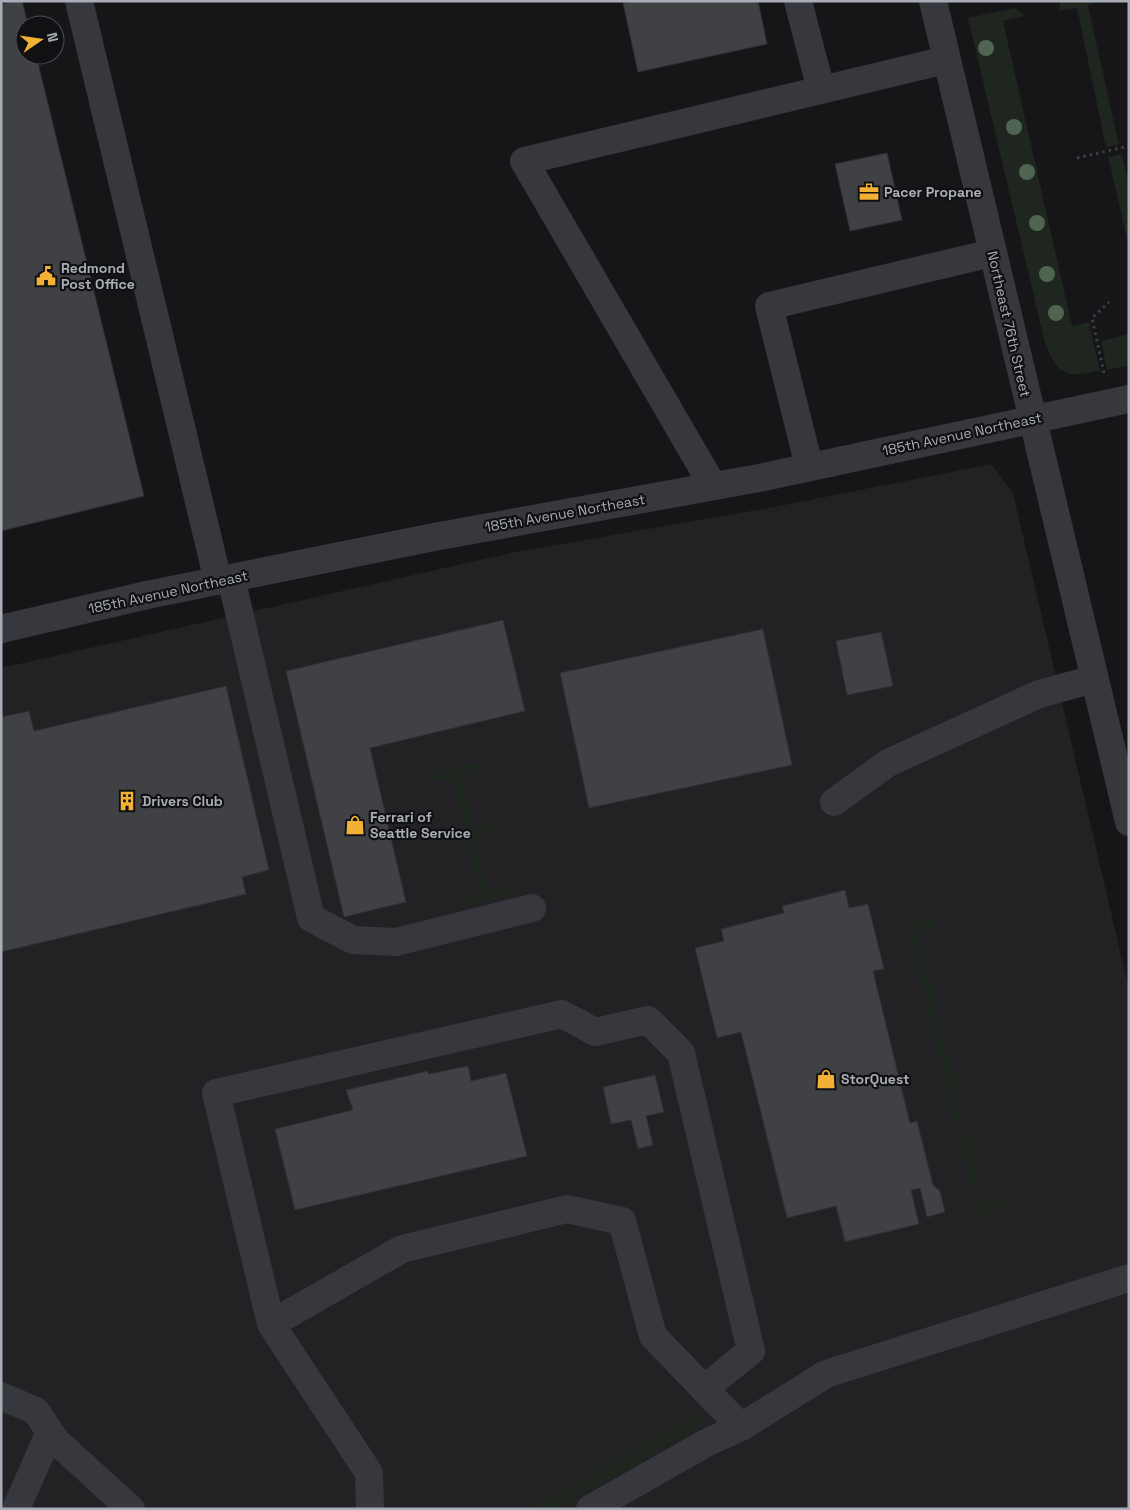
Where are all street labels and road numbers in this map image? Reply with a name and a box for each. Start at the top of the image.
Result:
street label: Northeast 76th Street [983,249,1035,399]
street label: 185th Avenue Northeast [881,408,1043,460]
street label: 185th Avenue Northeast [483,490,647,536]
street label: 185th Avenue Northeast [87,566,249,618]

